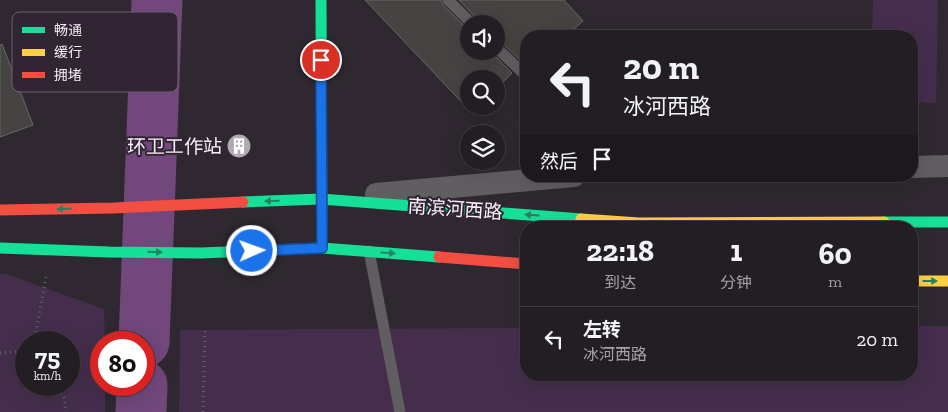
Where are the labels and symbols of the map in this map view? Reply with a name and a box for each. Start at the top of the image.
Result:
legend [12,12,178,92]
text: 畅通 [54,22,82,39]
pin [300,39,342,81]
text: 缓行 [54,44,82,61]
text: 拥堵 [54,67,82,84]
building icon: 环卫工作站 [226,133,252,159]
place label: 环卫工作站 [127,135,222,158]
street label: 南滨河西路 [407,194,503,224]
one-way arrow [264,198,280,206]
one-way arrow [56,205,72,213]
one-way arrow [524,211,540,219]
position arrow [225,224,277,276]
one-way arrow [147,248,163,256]
one-way arrow [380,249,396,257]
one-way arrow [922,277,938,285]
speed limit sign: 80 [90,331,155,396]

